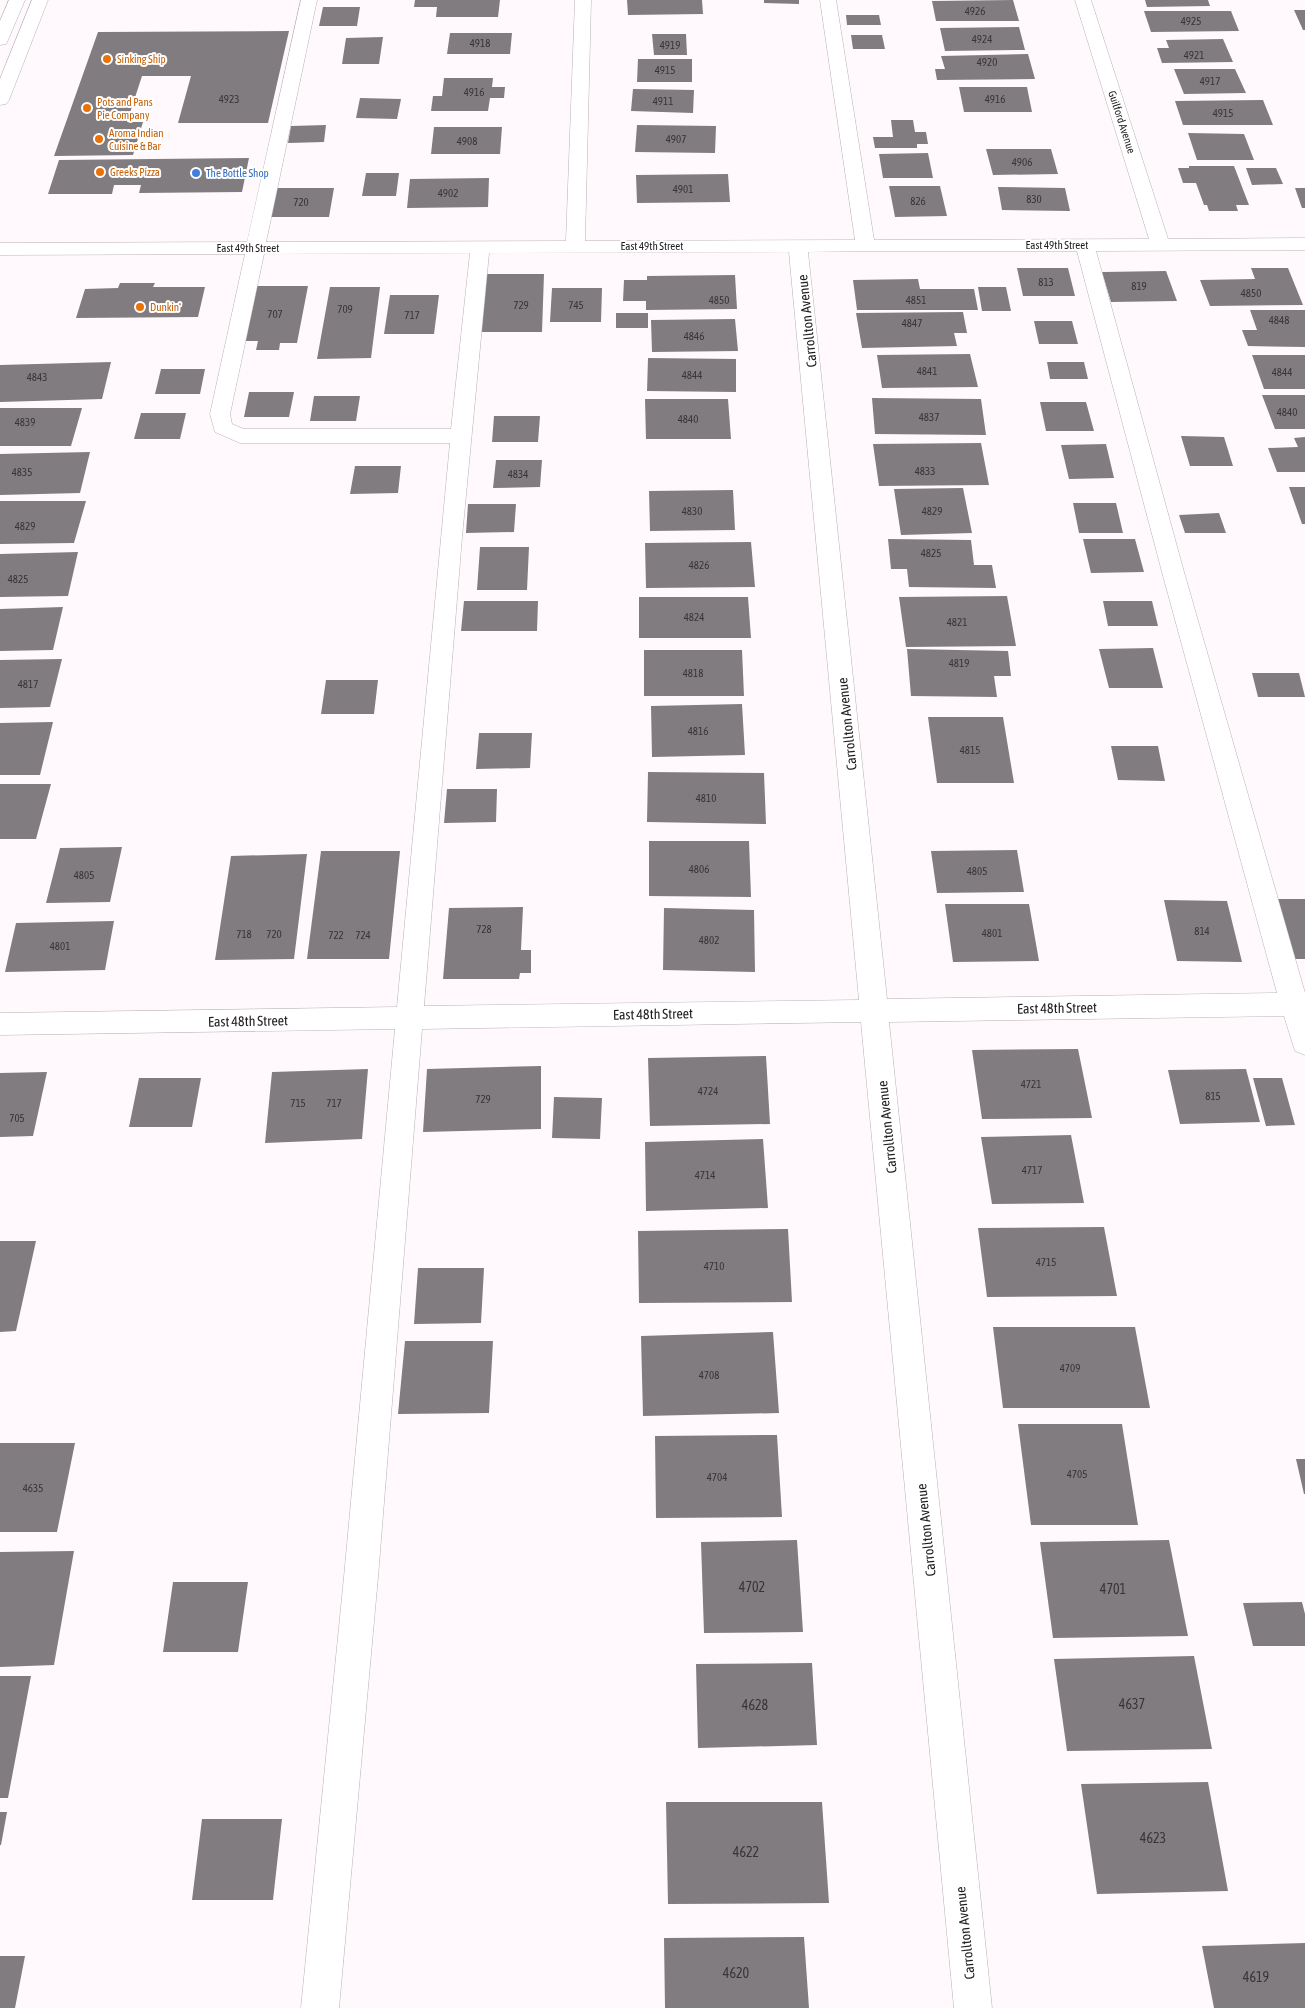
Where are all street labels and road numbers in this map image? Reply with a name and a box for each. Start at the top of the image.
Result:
street label: Guilford Avenue [1106,89,1138,155]
street label: East 49th Street [1026,239,1088,251]
street label: East 49th Street [621,240,683,252]
street label: East 49th Street [217,242,279,254]
street label: Carrollton Avenue [794,274,820,368]
street label: Carrollton Avenue [834,677,860,771]
street label: East 48th Street [1017,999,1097,1017]
street label: East 48th Street [613,1005,693,1023]
street label: East 48th Street [208,1012,288,1030]
street label: Carrollton Avenue [874,1080,900,1174]
street label: Carrollton Avenue [913,1483,939,1577]
street label: Carrollton Avenue [952,1886,978,1980]

